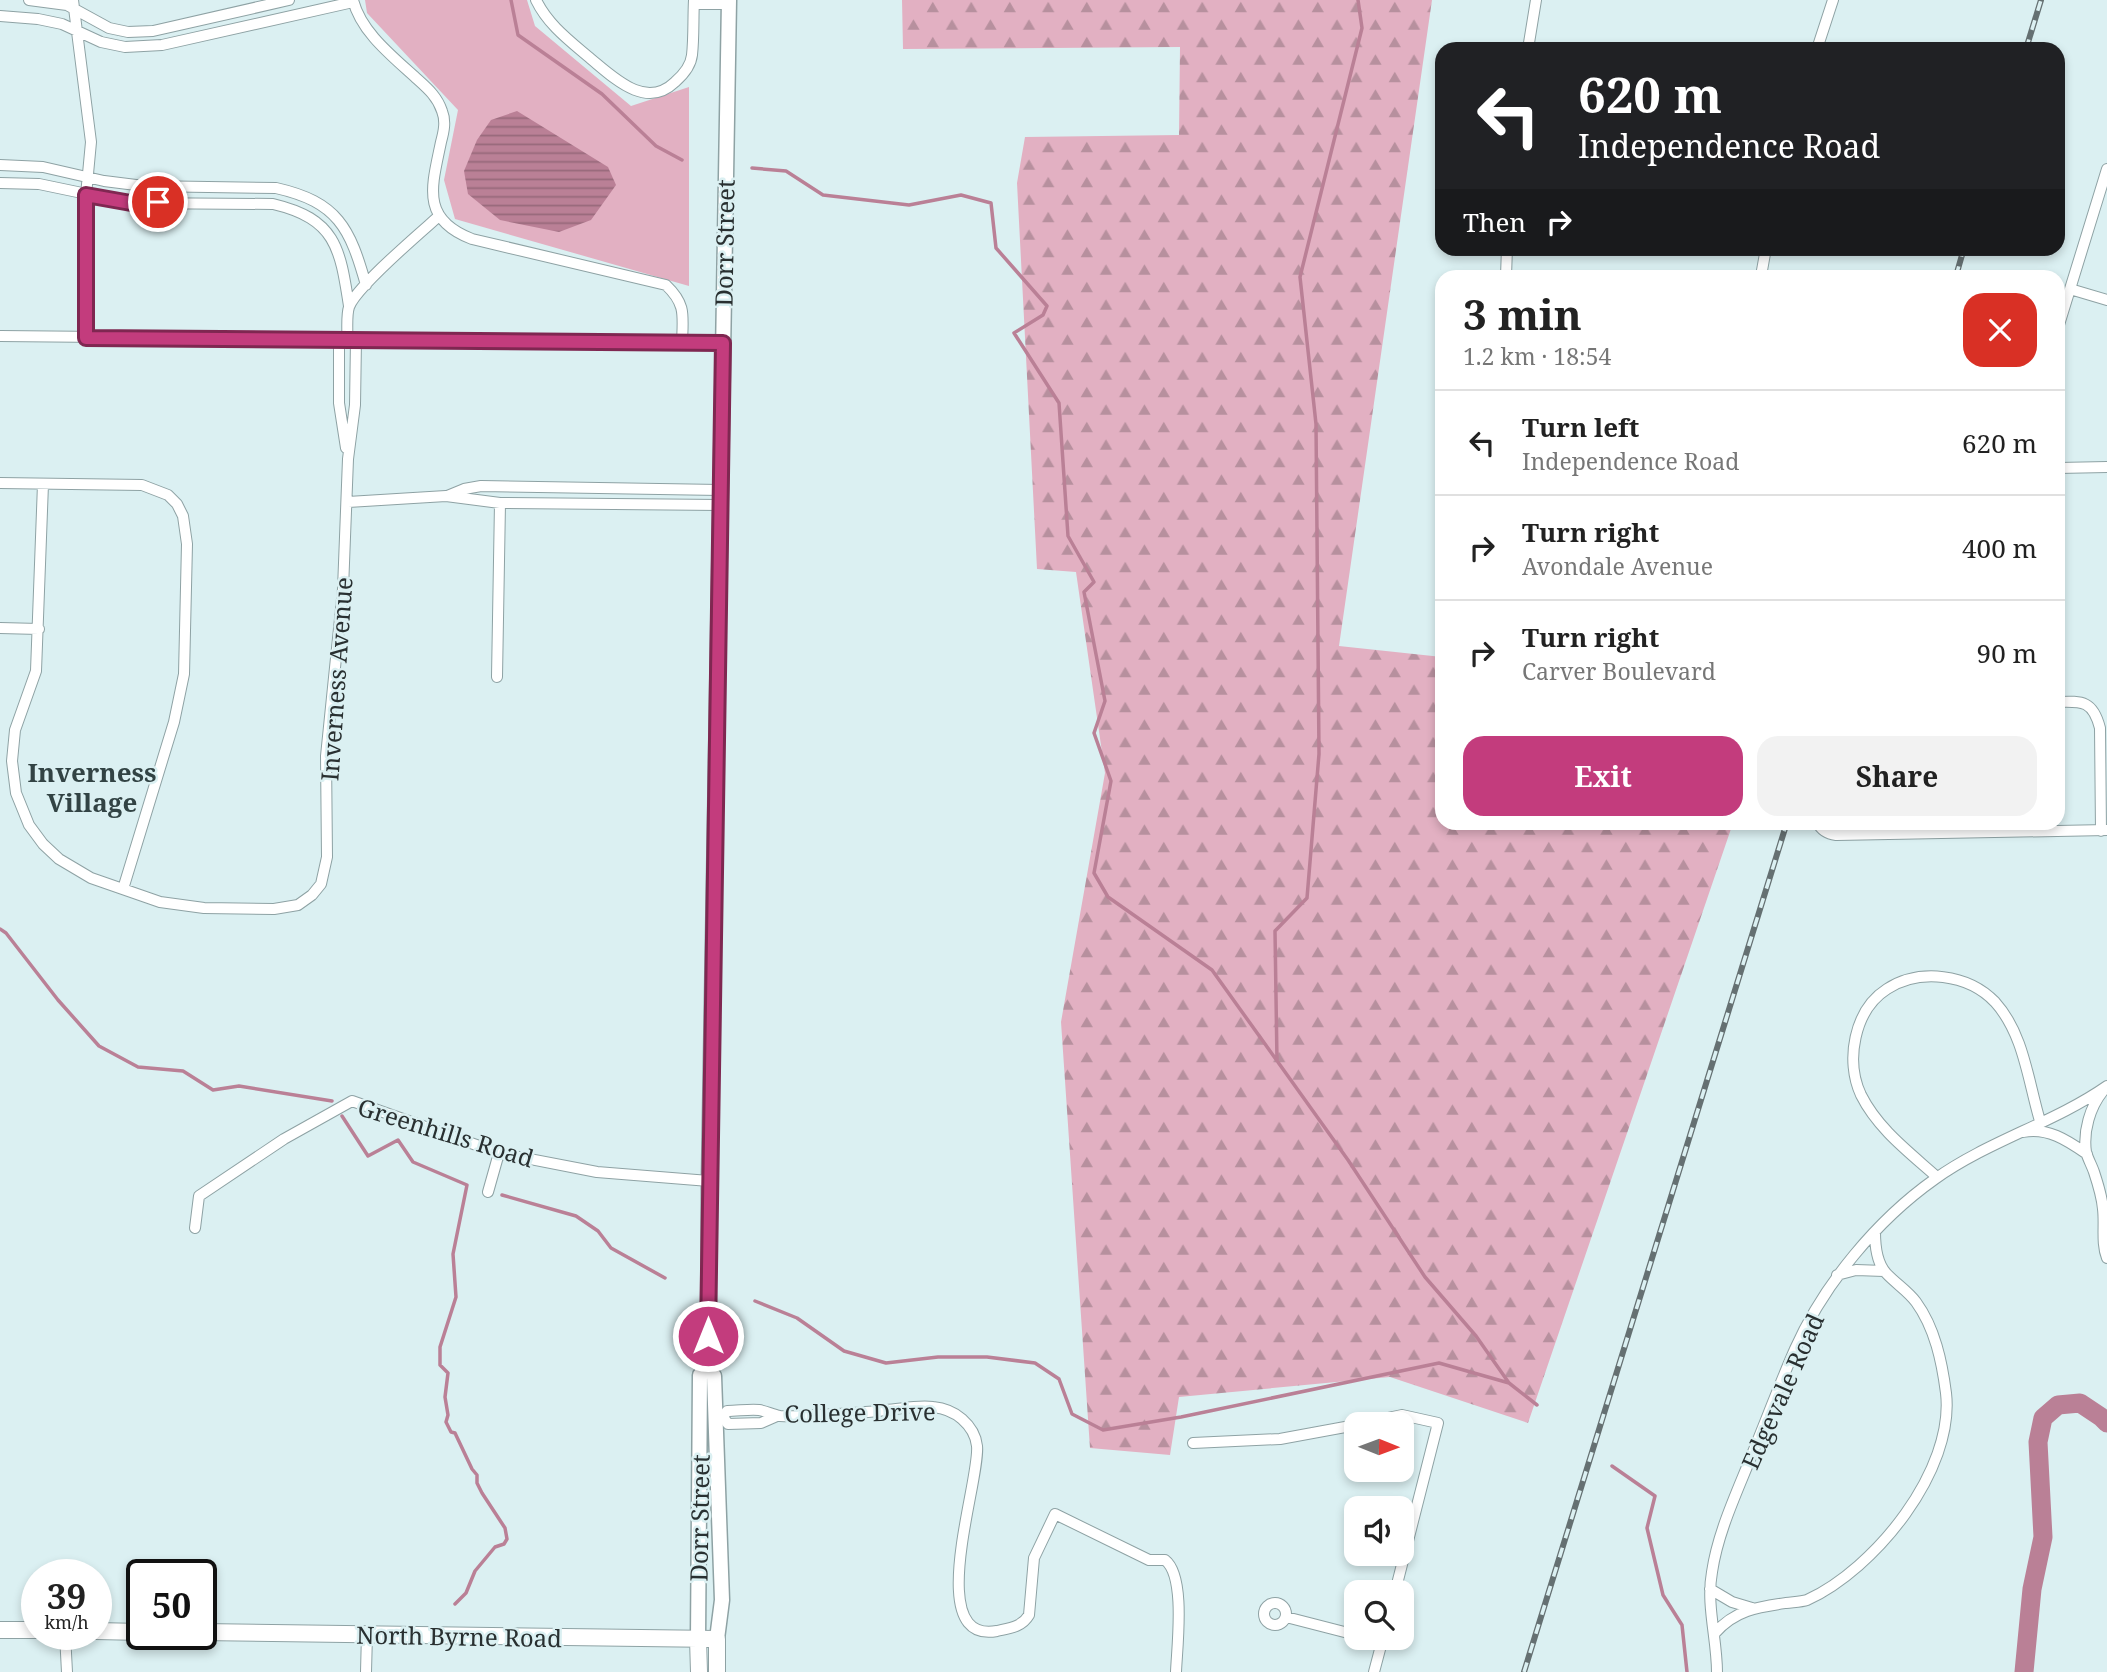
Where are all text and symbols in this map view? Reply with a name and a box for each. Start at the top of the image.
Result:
text: 620 m [1578,61,1722,127]
icon: left [1463,70,1554,161]
text: Independence Road [1578,124,1880,167]
pin [128,172,188,232]
street label: Dorr Street [706,179,742,307]
icon: arrive [139,183,177,221]
icon: right [1540,203,1578,241]
text: Then [1463,204,1526,240]
text: 3 min [1463,285,1582,342]
button: close [1963,293,2037,367]
text: 1.2 km · 18:54 [1463,340,1611,372]
text: Turn left [1522,409,1639,445]
icon: left [1463,424,1501,462]
text: 620 m [1962,425,2037,461]
text: Independence Road [1522,445,1739,477]
text: Turn right [1522,514,1659,550]
icon: right [1463,529,1501,567]
text: 400 m [1962,530,2037,566]
text: Avondale Avenue [1522,550,1713,582]
street label: Inverness Avenue [312,576,360,782]
text: Turn right [1522,619,1659,655]
icon: right [1463,634,1501,672]
text: 90 m [1977,635,2037,671]
text: Carver Boulevard [1522,655,1716,687]
button: Exit [1463,736,1743,816]
button: Share [1757,736,2037,816]
district label: Inverness Village [27,754,157,820]
street label: Greenhills Road [354,1090,538,1175]
position arrow [671,1299,745,1373]
street label: Edgevale Road [1733,1308,1831,1474]
street label: College Drive [784,1394,936,1430]
north arrow [1344,1412,1414,1482]
map controls [1344,1412,1414,1650]
street label: Dorr Street [681,1454,717,1582]
button: sound [1344,1496,1414,1566]
speed limit sign: 50 [126,1559,217,1650]
text: 39 [47,1572,86,1619]
button: search [1344,1580,1414,1650]
text: km/h [44,1610,89,1634]
street label: North Byrne Road [356,1618,562,1654]

